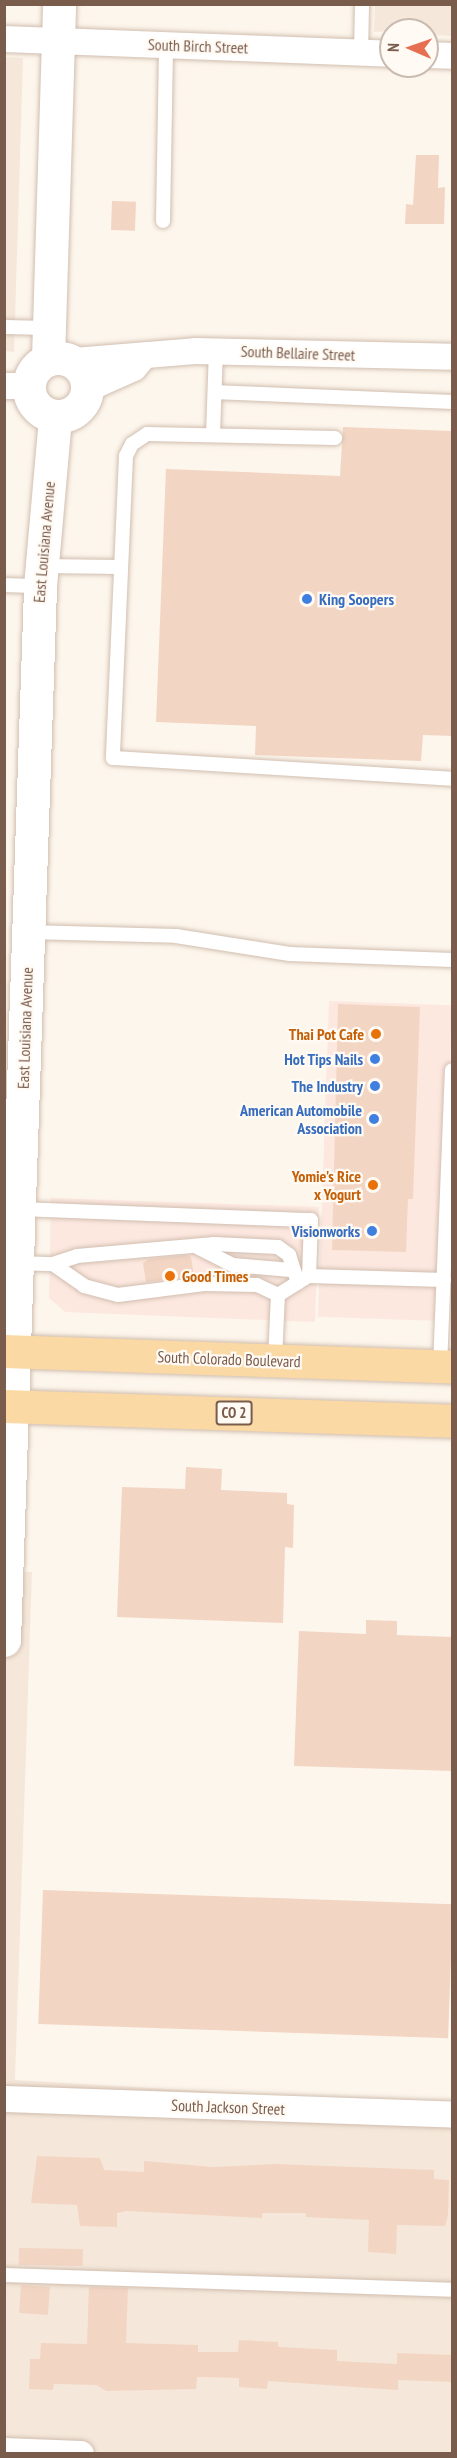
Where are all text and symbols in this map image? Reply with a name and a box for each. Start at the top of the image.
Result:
north arrow [379,18,439,78]
street label: South Birch Street [148,35,248,57]
text: N [383,43,403,52]
street label: South Bellaire Street [240,341,356,365]
street label: East Louisiana Avenue [29,480,59,604]
place label: King Soopers [319,589,394,609]
marker: King Soopers [300,592,314,606]
street label: East Louisiana Avenue [13,967,37,1089]
place label: Thai Pot Cafe [289,1024,364,1044]
marker: Thai Pot Cafe [369,1027,383,1041]
place label: Hot Tips Nails [284,1049,363,1069]
marker: Hot Tips Nails [368,1052,382,1066]
place label: The Industry [292,1076,363,1096]
marker: The Industry [368,1079,382,1093]
place label: American Automobile Association [239,1100,362,1138]
marker: American Automobile Association [367,1112,381,1126]
place label: Yomie's Rice x Yogurt [292,1166,361,1204]
marker: Yomie's Rice x Yogurt [366,1178,380,1192]
place label: Visionworks [291,1221,360,1241]
marker: Visionworks [365,1224,379,1238]
place label: Good Times [182,1266,249,1286]
marker: Good Times [163,1269,177,1283]
street label: South Colorado Boulevard [157,1347,301,1371]
road number: CO 2 [214,1401,254,1425]
street label: South Jackson Street [171,2095,285,2119]

